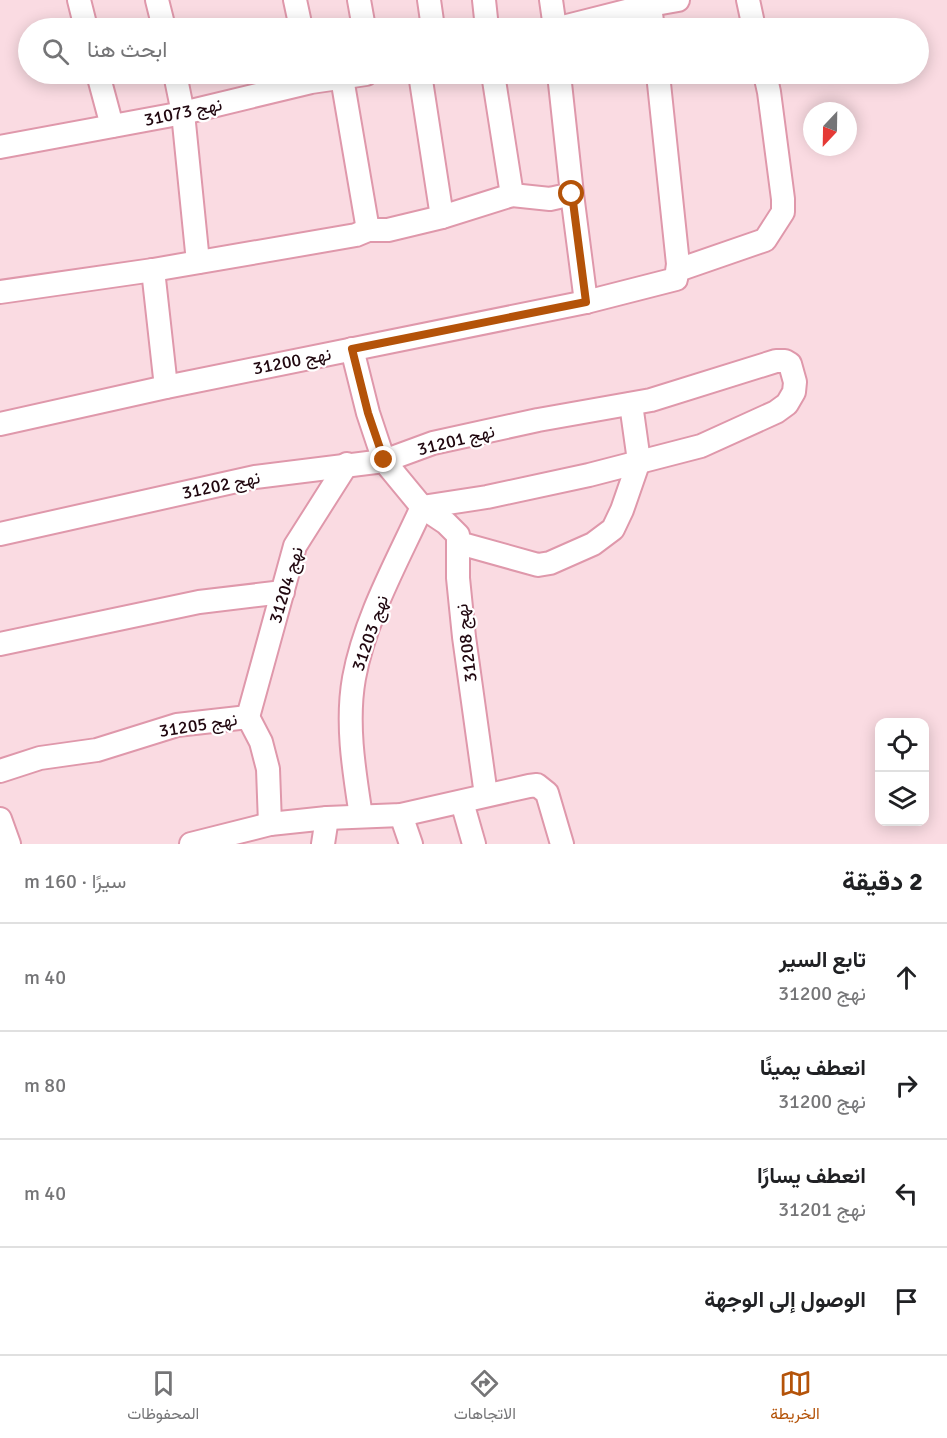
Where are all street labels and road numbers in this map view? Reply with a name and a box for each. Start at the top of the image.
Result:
street label: نهج 31073 [142,93,224,132]
street label: نهج 31200 [251,343,333,380]
street label: نهج 31201 [415,420,497,461]
street label: نهج 31202 [180,466,262,505]
street label: نهج 31204 [264,544,309,626]
street label: نهج 31203 [347,592,394,674]
street label: نهج 31208 [450,602,483,684]
street label: نهج 31205 [157,708,239,743]

